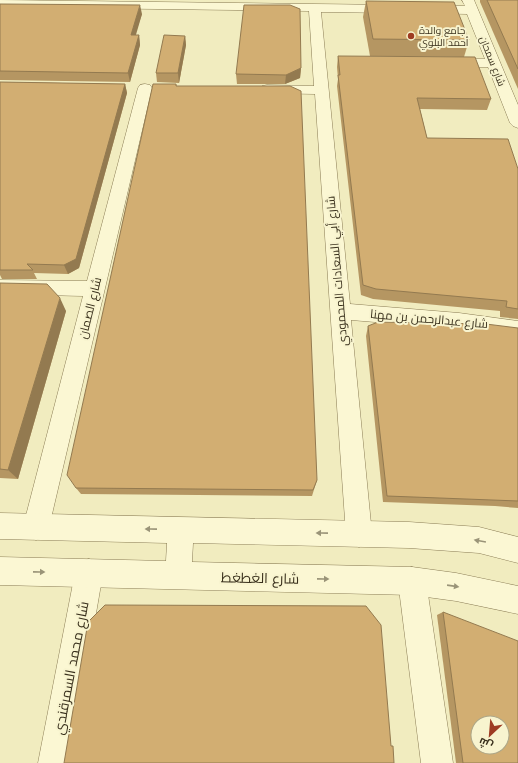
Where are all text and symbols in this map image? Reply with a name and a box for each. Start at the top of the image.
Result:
place label: جامع والدة أحمد البلوي [419,24,469,50]
marker: جامع والدة أحمد البلوي [406,31,416,41]
street label: شارع سمحان [477,34,508,88]
street label: شارع أبي السعادات المحمودي [322,195,354,347]
street label: شارع الصمان [75,275,105,341]
street label: شارع عبدالرحمن بن مهنا [369,306,489,332]
one-way arrow [145,526,157,533]
one-way arrow [315,530,328,536]
one-way arrow [474,538,486,544]
street label: شارع الغطغط [221,568,299,588]
one-way arrow [33,569,46,575]
one-way arrow [317,576,330,582]
one-way arrow [446,583,459,589]
street label: شارع محمد السمرقندي [49,600,96,737]
north arrow [470,715,510,755]
text: ش [476,735,495,753]

